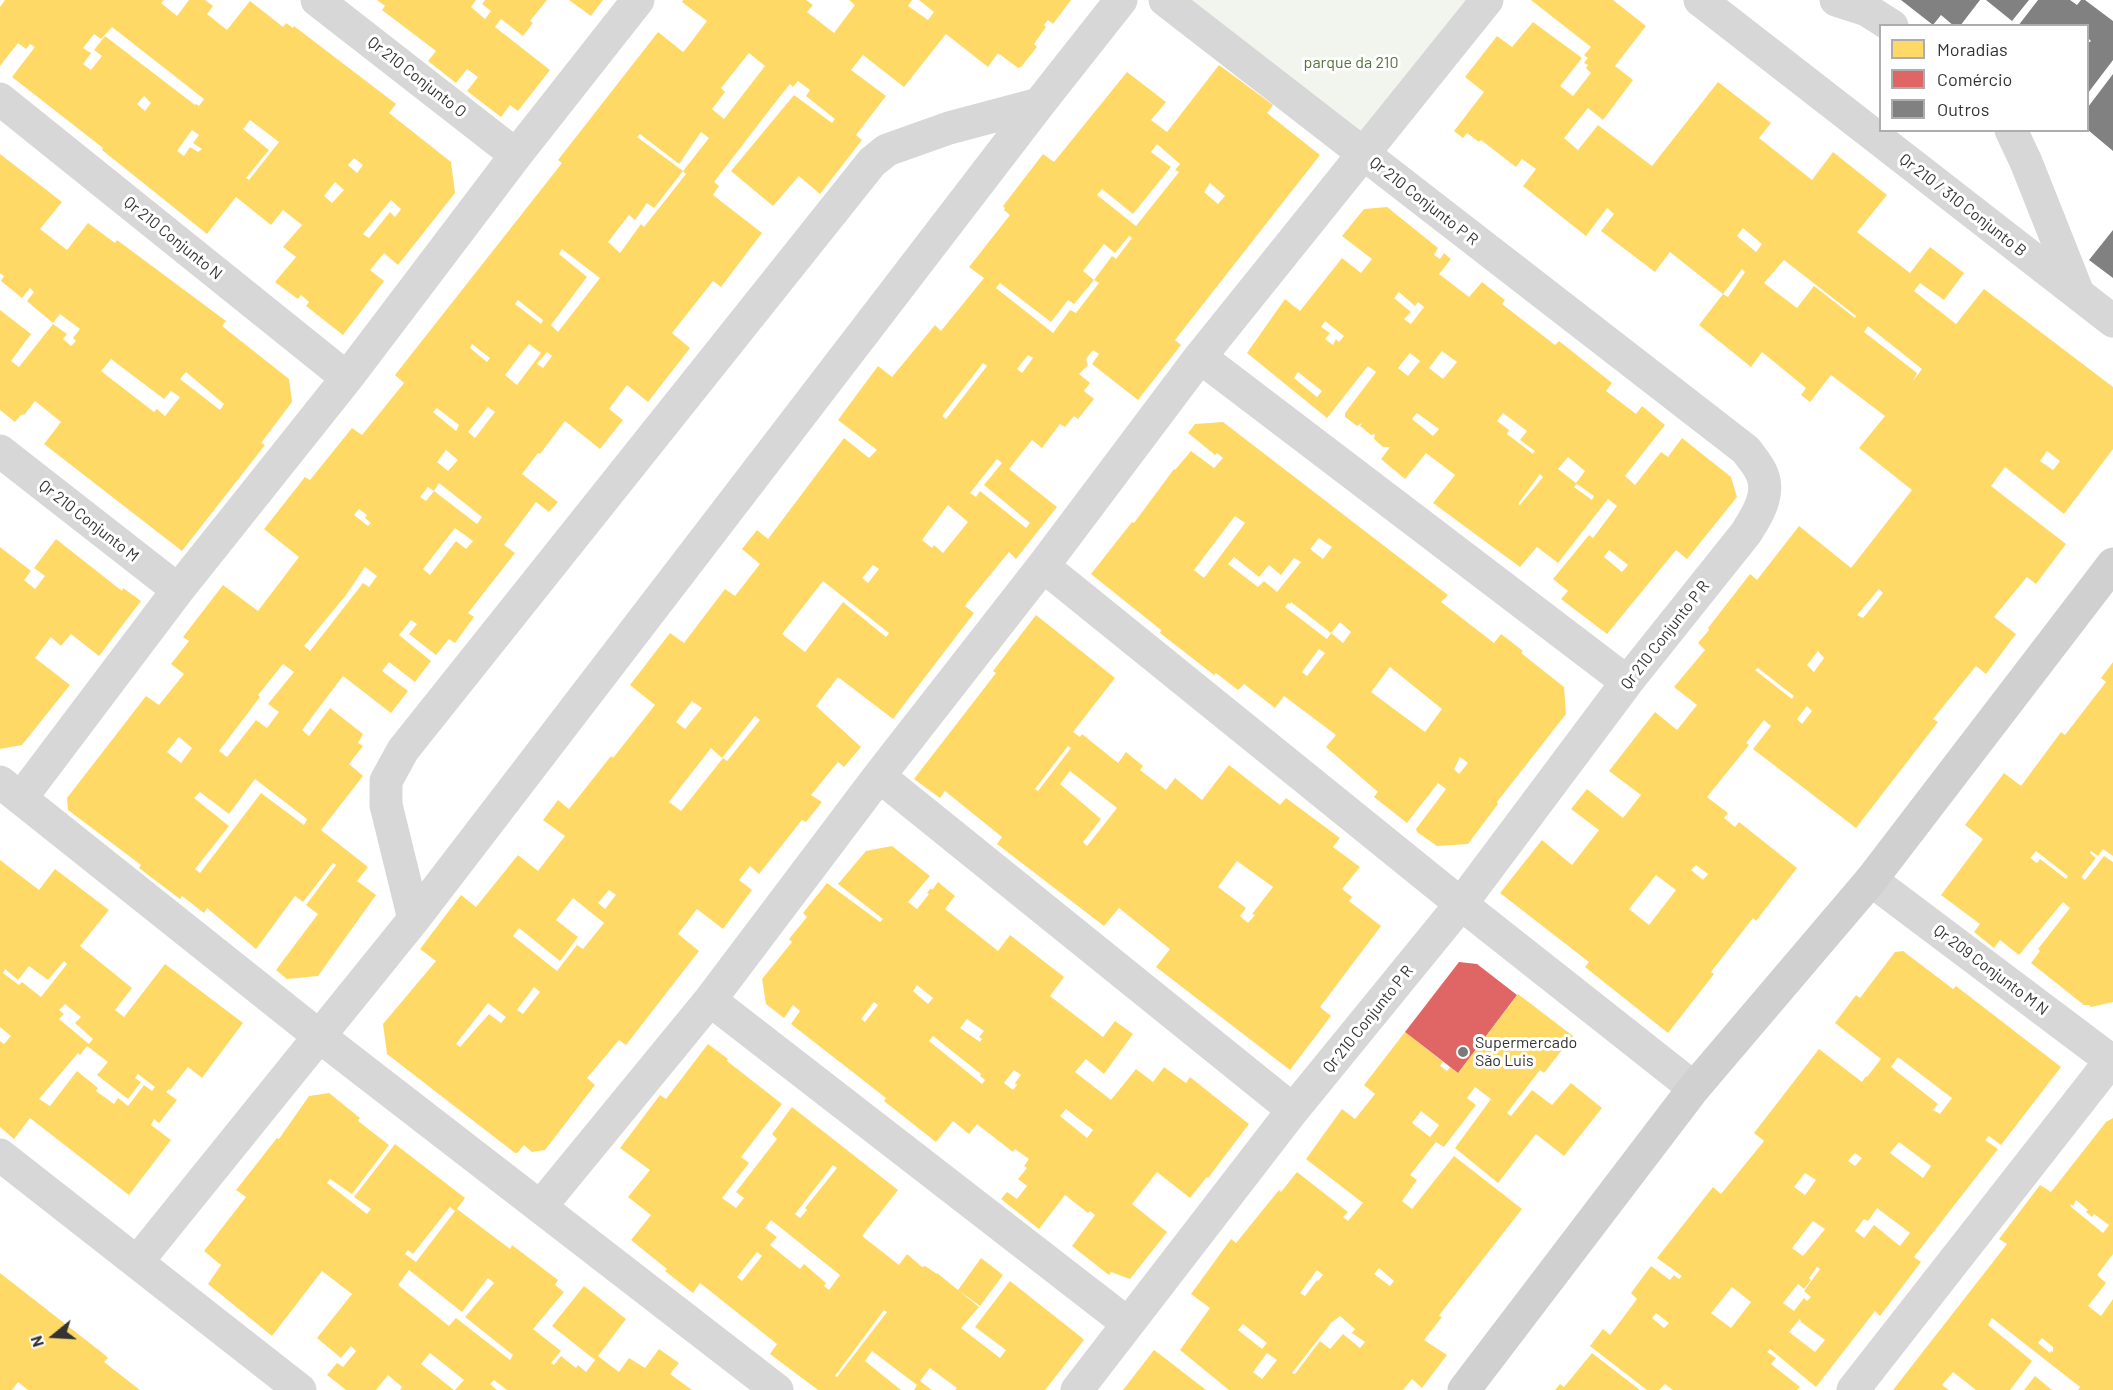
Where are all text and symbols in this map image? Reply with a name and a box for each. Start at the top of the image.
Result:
legend [1879,24,2089,132]
street label: Qr 210 Conjunto O [364,32,470,122]
text: Moradias [1937,38,2008,60]
park label: parque da 210 [1304,53,1398,73]
text: Comércio [1937,68,2012,90]
text: Outros [1937,98,1989,120]
street label: Qr 210 / 310 Conjunto B [1896,150,2030,260]
street label: Qr 210 Conjunto P R [1366,153,1482,249]
street label: Qr 210 Conjunto N [120,192,226,284]
street label: Qr 210 Conjunto M [35,476,143,566]
street label: Qr 210 Conjunto P R [1617,577,1713,693]
street label: Qr 209 Conjunto M N [1930,921,2052,1019]
street label: Qr 210 Conjunto P R [1319,961,1417,1077]
place label: Supermercado São Luis [1475,1033,1577,1071]
marker: Supermercado São Luis [1456,1045,1470,1059]
north arrow [24,1306,84,1366]
text: N [26,1334,47,1350]

